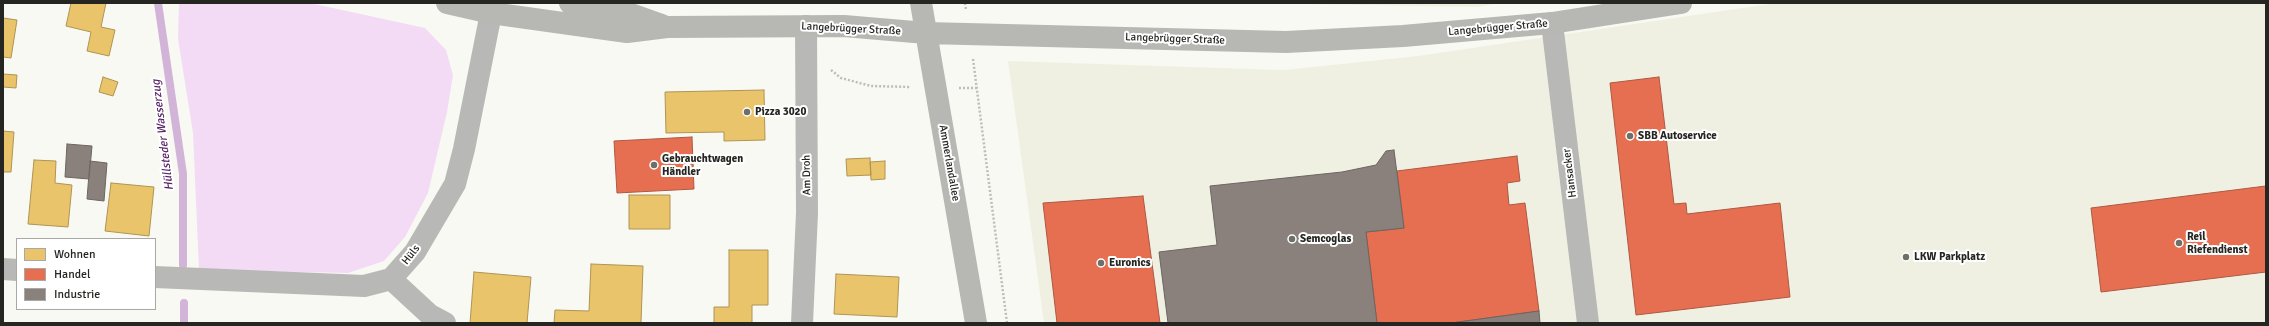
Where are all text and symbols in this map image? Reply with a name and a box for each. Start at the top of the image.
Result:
street label: Langebrügger Straße [1448,17,1548,39]
street label: Langebrügger Straße [801,20,901,38]
street label: Langebrügger Straße [1125,31,1225,47]
water label: Hüllsteder Wasserzug [149,79,177,191]
place label: Pizza 3020 [755,105,806,119]
marker: Pizza 3020 [742,107,752,117]
street label: Ammerlandallee [936,124,962,202]
place label: SBB Autoservice [1638,129,1717,143]
marker: SBB Autoservice [1625,131,1635,141]
street label: Hansacker [1560,148,1580,198]
place label: Gebrauchtwagen Händler [662,152,743,178]
street label: Am Droh [800,155,814,195]
marker: Gebrauchtwagen Händler [649,160,659,170]
place label: Reil Riefendienst [2187,230,2248,256]
place label: Semcoglas [1300,232,1351,246]
marker: Semcoglas [1287,234,1297,244]
legend [16,238,156,310]
marker: Reil Riefendienst [2174,238,2184,248]
street label: Hüls [399,242,423,268]
text: Wohnen [54,247,96,262]
place label: LKW Parkplatz [1914,250,1985,264]
marker: LKW Parkplatz [1901,252,1911,262]
place label: Euronics [1109,256,1151,270]
marker: Euronics [1096,258,1106,268]
text: Handel [54,267,91,282]
text: Industrie [54,287,100,302]

